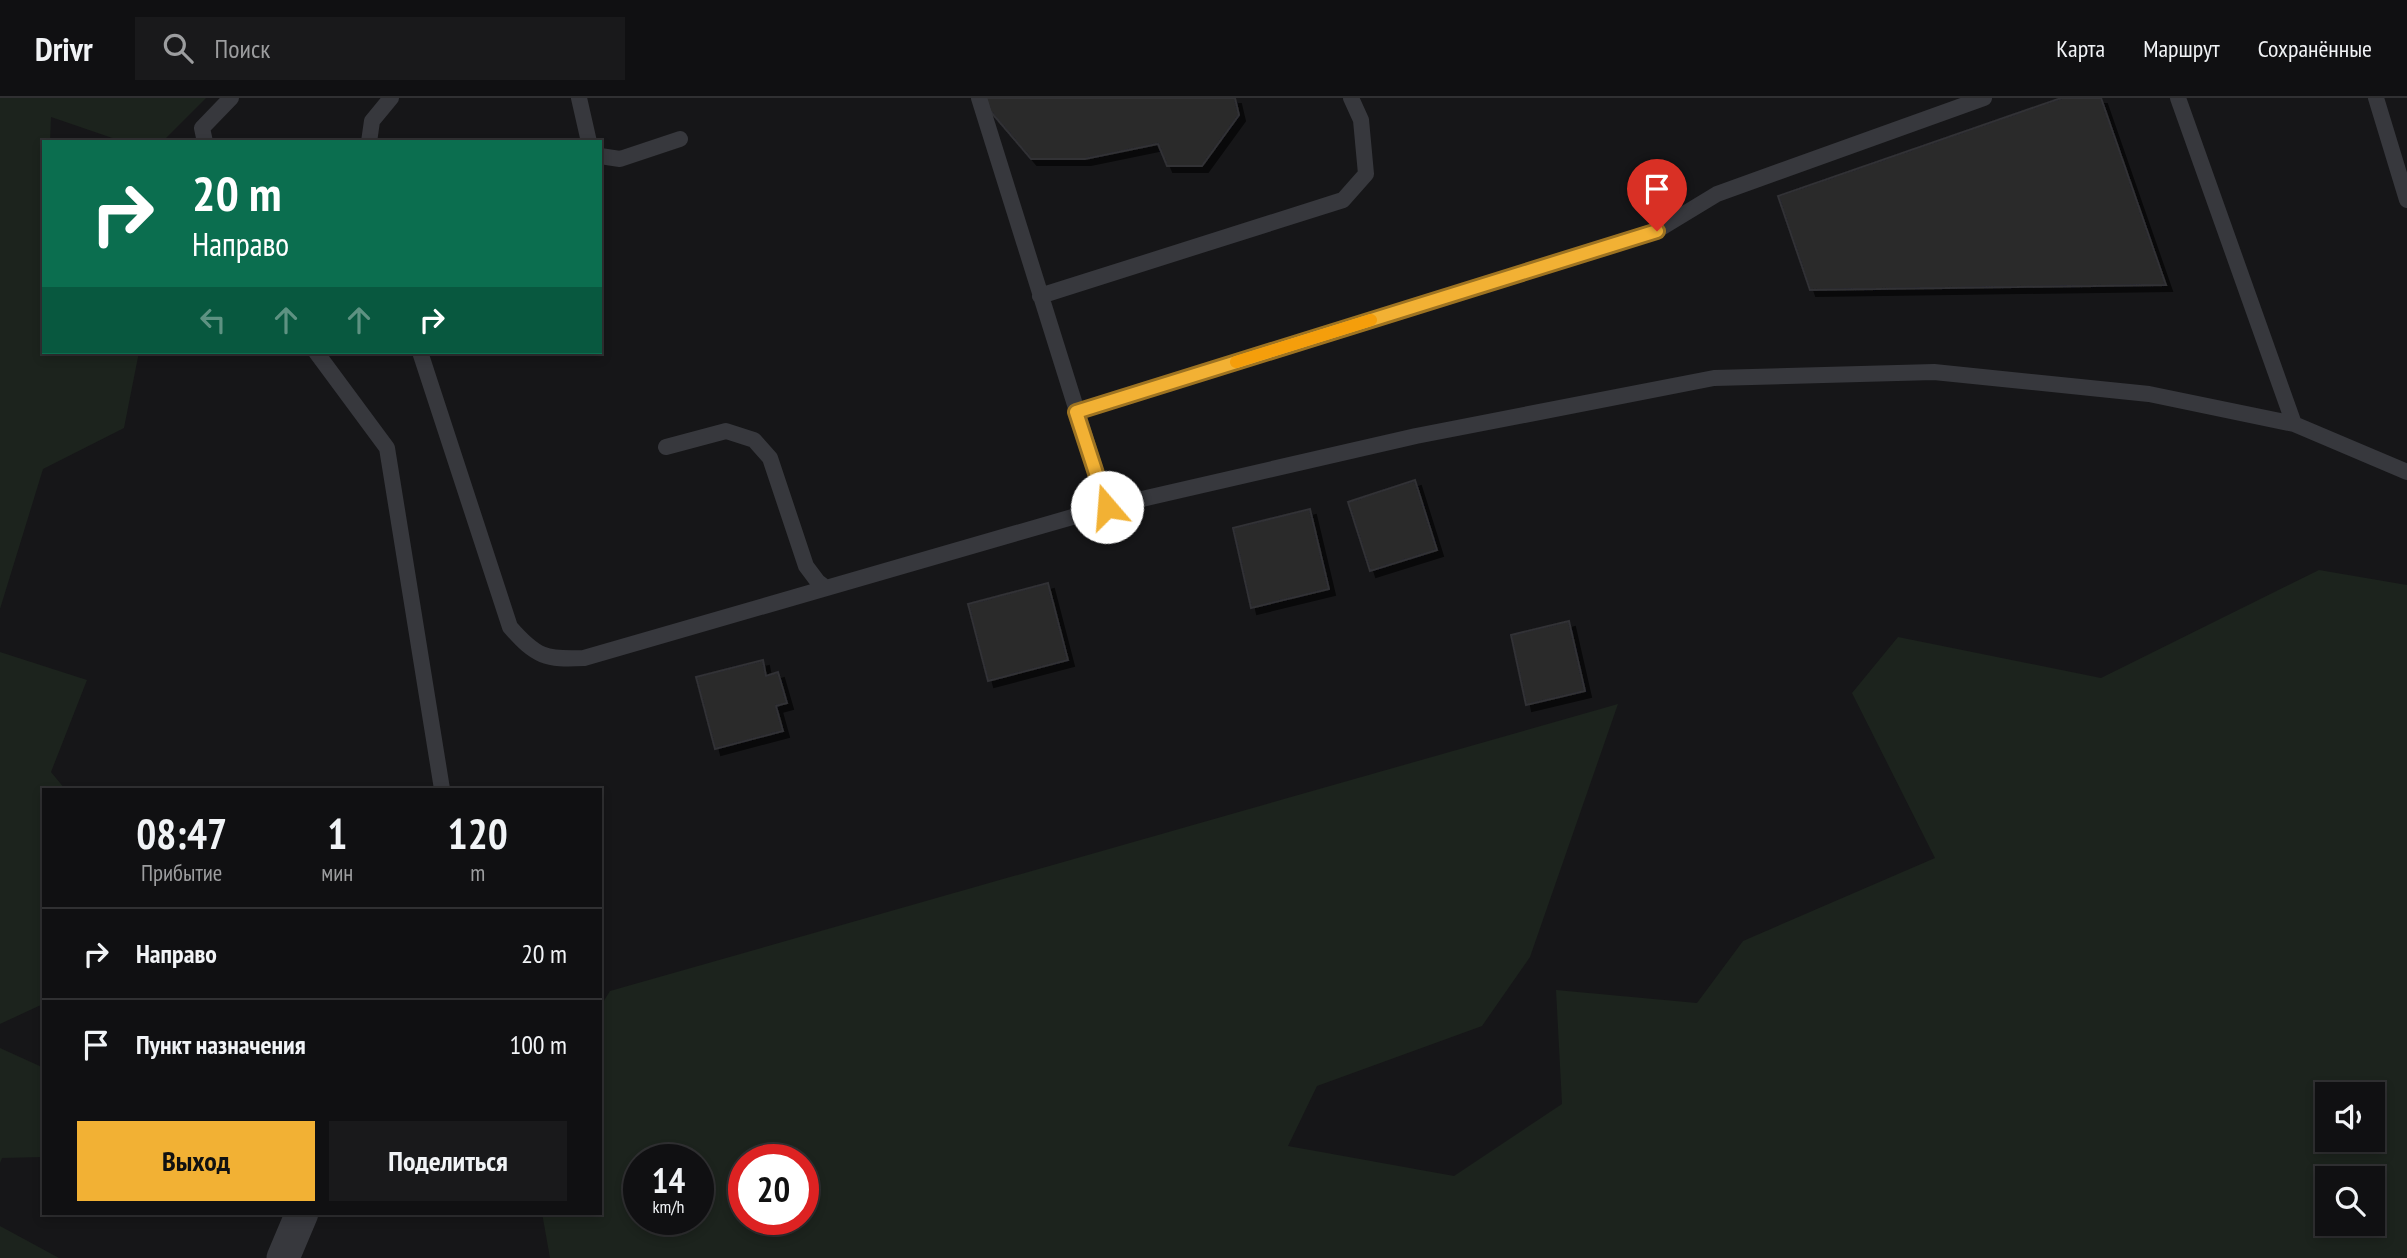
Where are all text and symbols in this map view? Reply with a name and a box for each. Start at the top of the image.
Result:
search box [135,17,625,80]
text: Drivr [35,27,93,70]
icon: search [159,29,197,67]
text: Поиск [215,32,270,65]
text: Карта [2056,33,2105,64]
text: Маршрут [2143,33,2220,64]
text: Сохранённые [2258,33,2372,64]
pin [1627,159,1687,231]
text: 20 m [192,161,281,225]
icon: right [77,168,168,259]
icon: arrive [1638,170,1676,208]
text: Направо [192,223,289,265]
icon: left [194,301,232,339]
icon: ahead [267,301,305,339]
icon: ahead [340,301,378,339]
icon: right [413,301,451,339]
position arrow [1070,470,1144,544]
text: 08:47 [136,806,227,861]
text: 1 [327,806,347,861]
text: 120 [448,806,508,861]
text: Прибытие [141,858,222,887]
text: мин [321,858,353,887]
text: m [470,858,485,887]
icon: right [77,935,115,973]
text: Направо [136,937,217,970]
text: 20 m [521,937,567,970]
icon: arrive [77,1026,115,1064]
text: Пункт назначения [136,1028,306,1061]
text: 100 m [509,1028,567,1061]
map controls [2315,1082,2385,1236]
button: sound [2315,1082,2385,1152]
button: Выход [77,1121,315,1201]
button: Поделиться [329,1121,567,1201]
speed limit sign: 20 [728,1144,819,1235]
text: 14 [652,1157,685,1203]
button: search [2315,1166,2385,1236]
text: km/h [653,1195,684,1218]

